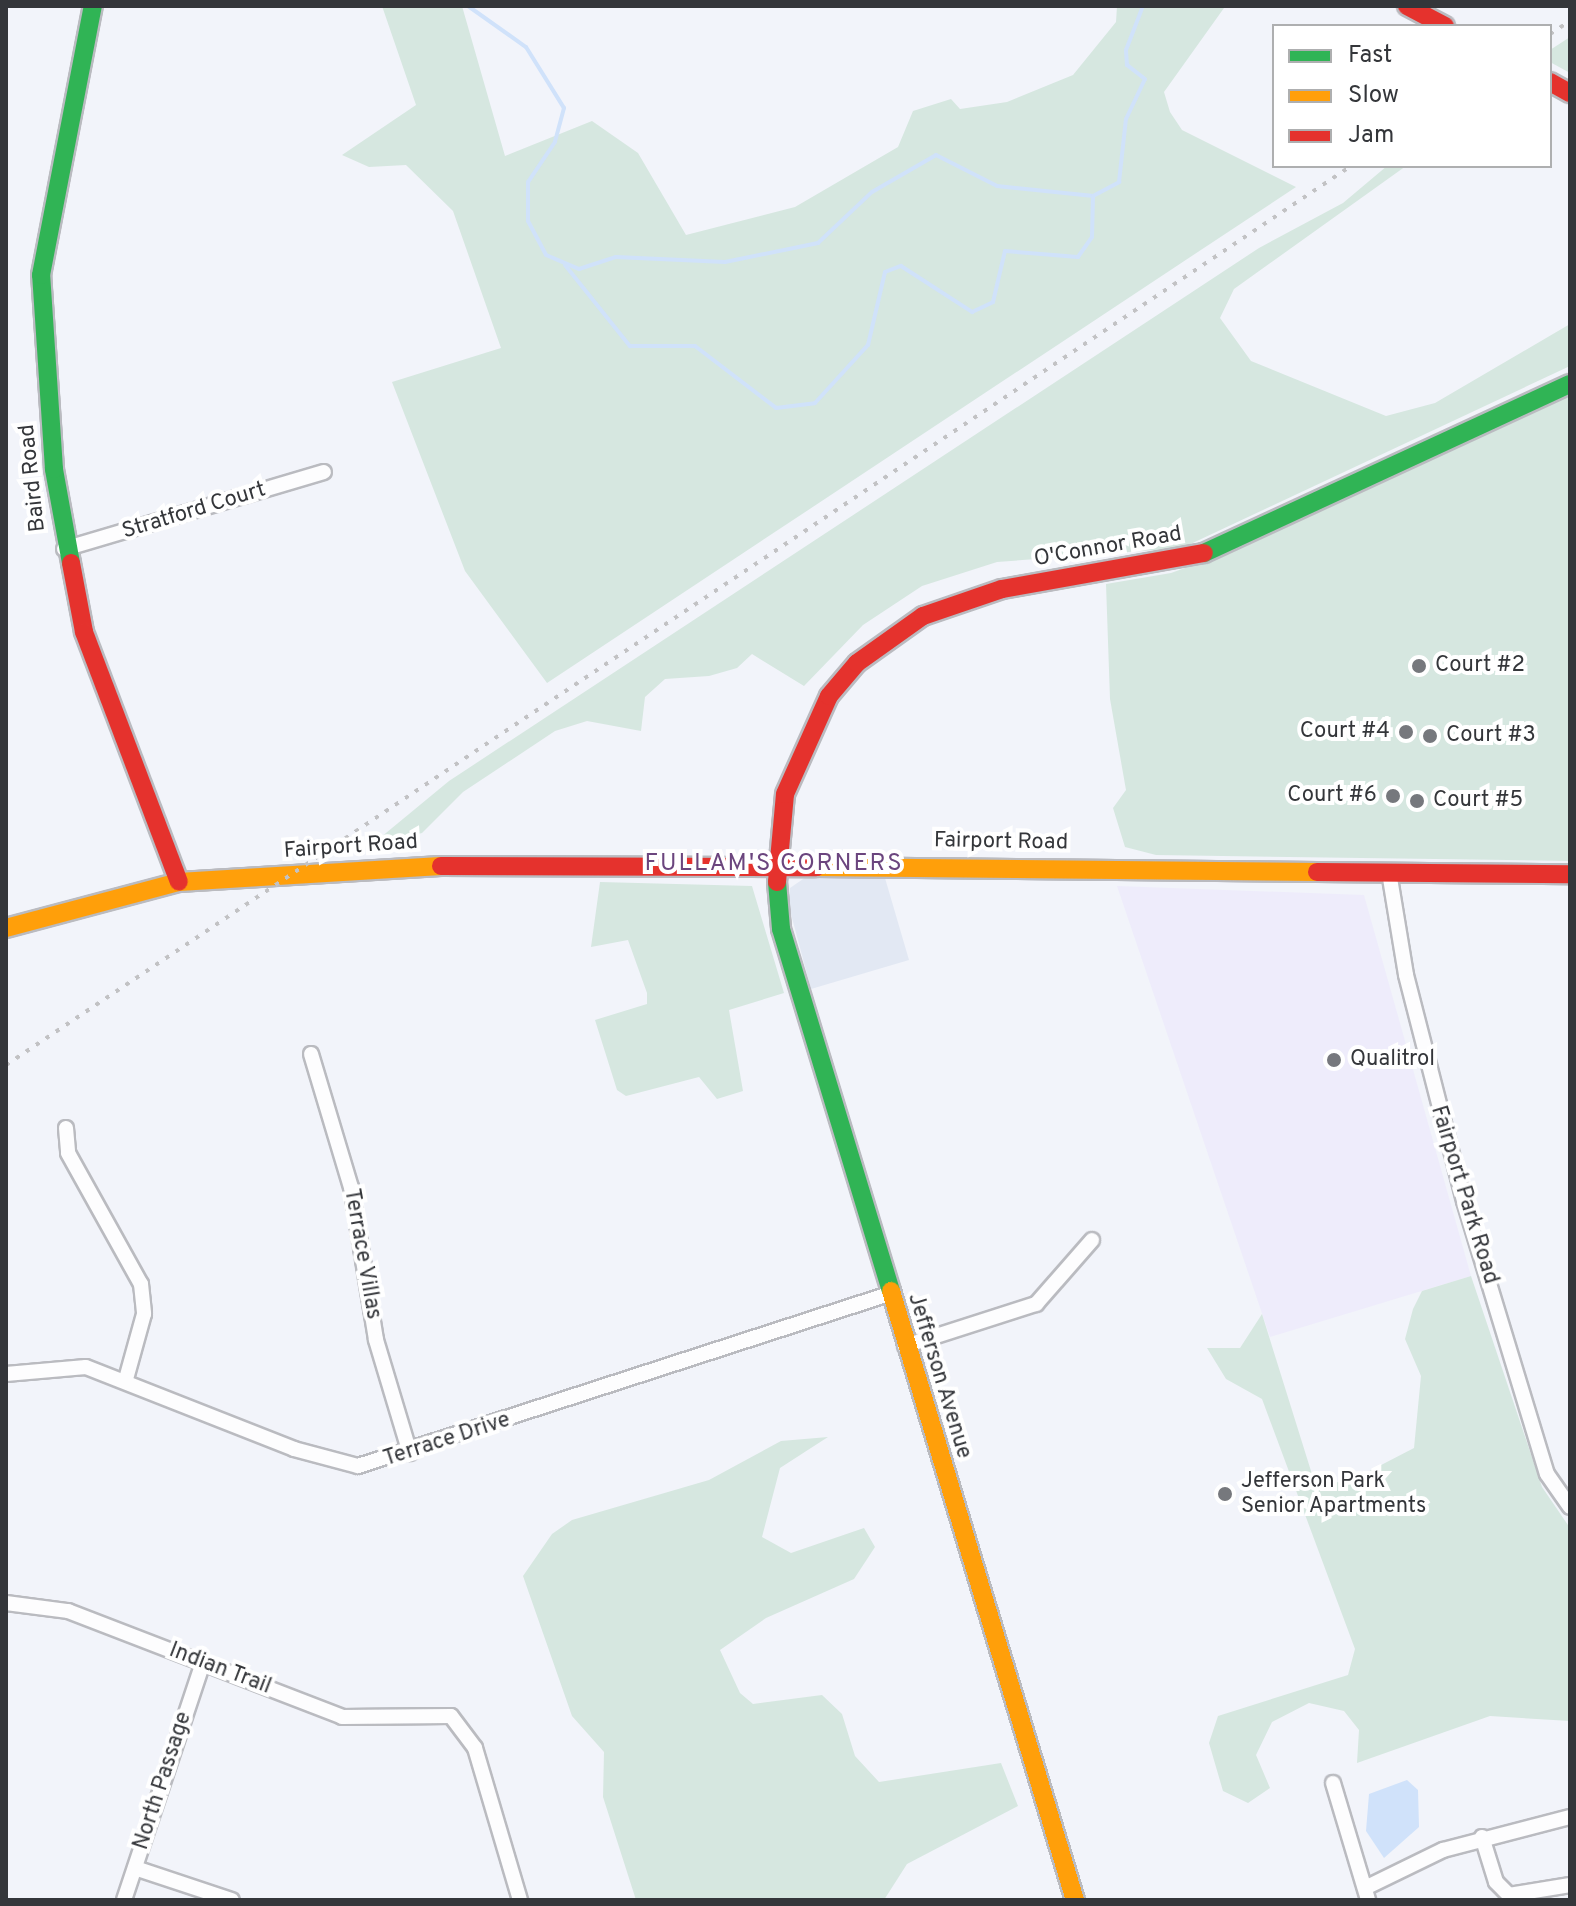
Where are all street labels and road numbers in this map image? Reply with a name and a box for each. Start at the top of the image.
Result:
street label: Baird Road [14,423,52,533]
street label: Stratford Court [119,477,269,545]
street label: O'Connor Road [1032,521,1184,573]
street label: Fairport Road [934,828,1068,856]
street label: Fairport Road [283,829,419,865]
street label: Fairport Park Road [1424,1103,1504,1287]
street label: Terrace Villas [337,1186,387,1322]
street label: Jefferson Avenue [901,1290,977,1462]
street label: Terrace Drive [380,1407,514,1473]
street label: Indian Trail [165,1637,275,1701]
street label: North Passage [128,1709,198,1853]

